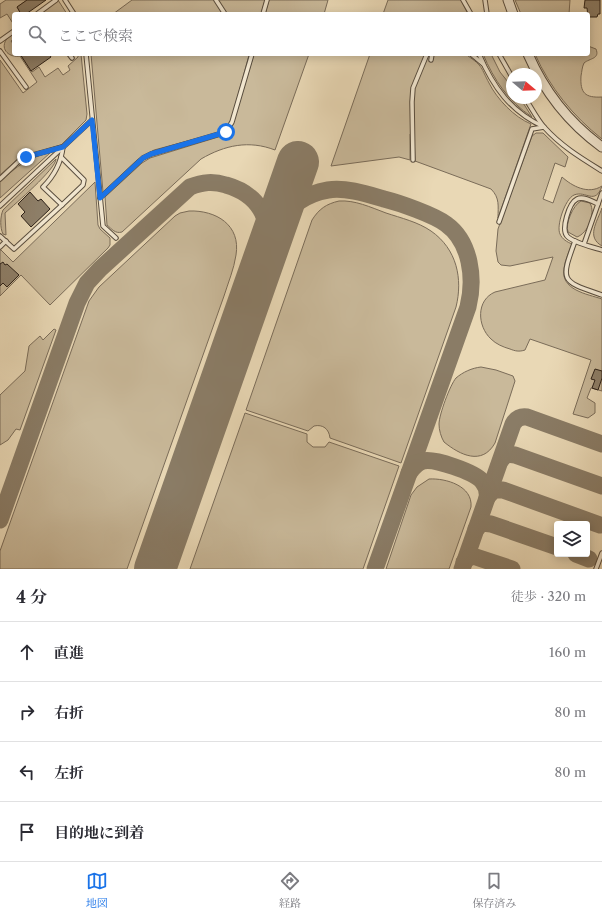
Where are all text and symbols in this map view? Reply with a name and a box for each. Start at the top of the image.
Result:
search box [12,12,590,56]
icon: search [26,23,48,45]
text: ここで検索 [58,26,133,45]
north arrow [506,68,542,104]
route start [217,123,235,141]
route end [17,148,35,166]
map controls [554,521,590,557]
button: layers [554,521,590,557]
text: 4 分 [16,587,47,607]
text: 徒歩 · 320 m [511,588,586,604]
icon: ahead [16,641,38,663]
text: 直進 [54,643,84,662]
text: 160 m [549,644,586,660]
icon: right [16,701,38,723]
text: 右折 [54,703,84,722]
text: 80 m [554,704,586,720]
icon: left [16,761,38,783]
text: 左折 [54,763,84,782]
text: 80 m [554,764,586,780]
icon: arrive [16,821,38,843]
text: 目的地に到着 [54,823,144,842]
tab: 地図 [86,870,108,910]
tab: 経路 [279,870,301,910]
tab: 保存済み [472,870,516,910]

